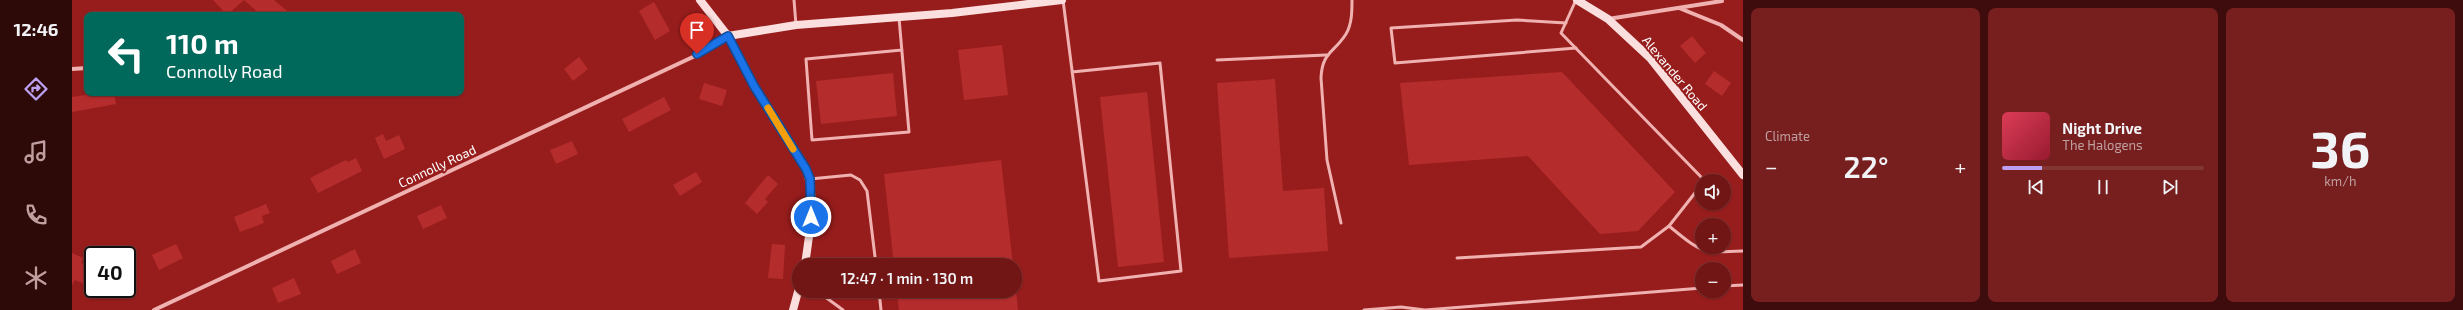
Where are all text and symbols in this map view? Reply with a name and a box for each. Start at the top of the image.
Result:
pin [680,13,714,54]
text: 12:46 [14,18,58,40]
icon: arrive [686,19,708,41]
text: 110 m [166,26,239,60]
icon: left [100,28,152,80]
street label: Alexander Road [1639,32,1711,114]
text: Connolly Road [166,60,283,82]
icon: directions [22,75,50,103]
text: 36 [2310,116,2370,178]
text: Night Drive [2062,119,2142,137]
text: Climate [1765,128,1810,144]
text: The Halogens [2062,137,2143,153]
icon: music [22,138,50,166]
street label: Connolly Road [395,141,479,191]
text: 22° [1844,148,1889,184]
text: − [1765,153,1778,179]
text: + [1954,153,1966,179]
text: km/h [2324,173,2356,189]
map controls [1695,174,1731,298]
button: sound [1695,174,1731,210]
icon: previous [2025,176,2047,198]
icon: pause [2092,176,2114,198]
icon: next [2159,176,2181,198]
position arrow [790,196,832,238]
icon: phone [22,201,50,229]
button: + [1695,218,1731,254]
speed limit sign: 40 [84,246,136,298]
button: − [1695,262,1731,298]
icon: climate [22,264,50,292]
text: 12:47 · 1 min · 130 m [841,269,973,287]

